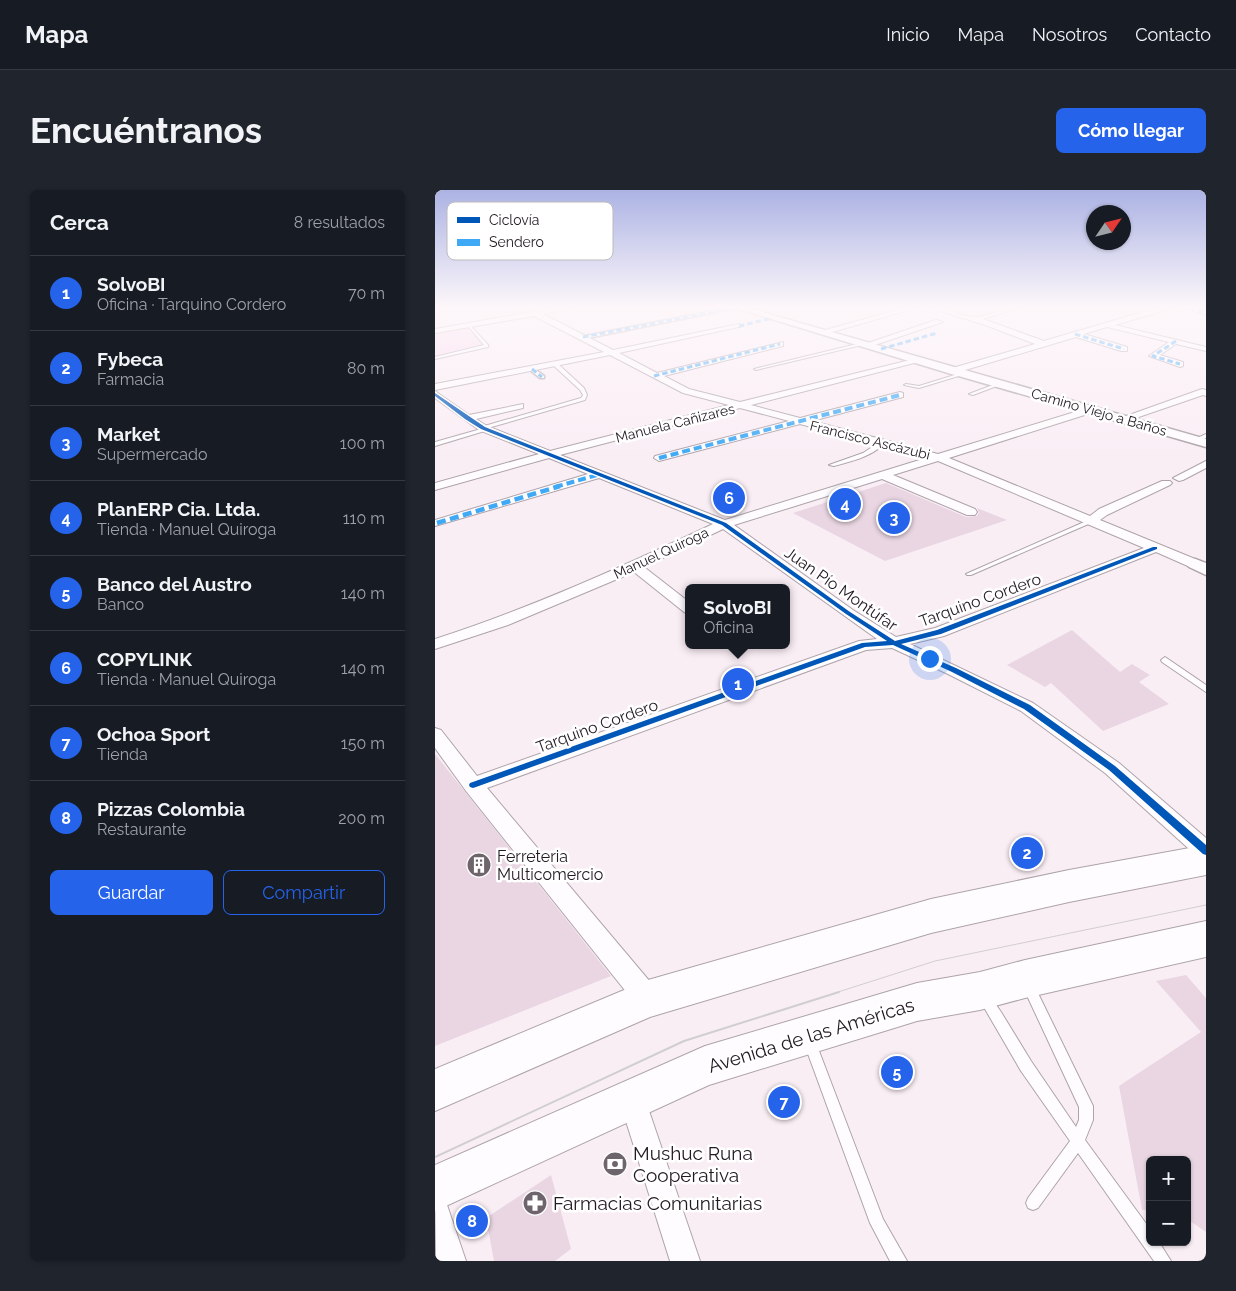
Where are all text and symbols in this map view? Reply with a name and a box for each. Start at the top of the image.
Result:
text: Mapa [25,20,88,49]
text: Inicio [886,24,930,45]
text: Mapa [958,24,1004,45]
text: Nosotros [1032,24,1107,45]
text: Contacto [1135,24,1211,45]
button: Cómo llegar [1056,108,1206,153]
text: Encuéntranos [30,110,262,151]
legend [447,202,613,260]
north arrow [1086,205,1131,250]
text: Cerca [50,210,109,235]
text: Ciclovía [489,212,539,228]
text: 8 resultados [294,213,385,232]
text: Sendero [489,234,544,250]
text: SolvoBI [97,273,166,295]
text: 1 [62,284,70,303]
text: 70 m [348,284,385,303]
text: Oficina · Tarquino Cordero [97,295,286,314]
text: Fybeca [97,348,163,370]
text: 2 [61,359,71,378]
text: 80 m [347,359,385,378]
text: Farmacia [97,370,164,389]
street label: Camino Viejo a Baños [1030,385,1169,439]
street label: Manuela Cañizares [614,400,736,446]
street label: Francisco Ascázubi [808,417,932,463]
text: Market [97,423,160,445]
text: 3 [62,434,70,453]
text: 100 m [340,434,385,453]
text: Supermercado [97,445,208,464]
pin: 6 [713,479,745,517]
pin: 4 [829,485,861,523]
text: PlanERP Cia. Ltda. [97,498,260,520]
pin: 3 [878,499,910,537]
text: 4 [61,509,71,528]
text: 110 m [343,509,385,528]
text: Tienda · Manuel Quiroga [97,520,276,539]
street label: Manuel Quiroga [611,524,711,582]
street label: Juan Pío Montúfar [781,543,901,635]
street label: Tarquino Cordero [917,569,1043,631]
text: Banco del Austro [97,573,252,595]
text: 5 [62,584,70,603]
text: 140 m [341,584,385,603]
popup [685,584,790,649]
text: Banco [97,595,144,614]
text: SolvoBI [703,596,772,618]
text: Oficina [703,618,754,637]
your location [917,646,943,672]
text: COPYLINK [97,648,192,670]
text: 6 [61,659,71,678]
text: 140 m [341,659,385,678]
pin: 1 [722,665,754,703]
text: Tienda · Manuel Quiroga [97,670,276,689]
street label: Tarquino Cordero [534,695,660,757]
text: Ochoa Sport [97,723,210,745]
text: 7 [62,734,70,753]
text: 150 m [341,734,385,753]
text: Tienda [97,745,148,764]
text: Pizzas Colombia [97,798,245,820]
text: 8 [61,809,71,828]
text: 200 m [338,809,385,828]
text: Restaurante [97,820,186,839]
pin: 2 [1011,834,1043,872]
place label: Ferreteria Multicomercio [497,847,603,884]
building icon: Ferreteria Multicomercio [466,852,492,878]
button: Guardar [50,870,213,915]
button: Compartir [223,870,385,915]
street label: Avenida de las Américas [705,993,917,1077]
pin: 5 [881,1053,913,1091]
pin: 7 [768,1083,800,1121]
place label: Mushuc Runa Cooperativa [633,1142,753,1186]
bank icon: Mushuc Runa Cooperativa [602,1151,628,1177]
map controls [1146,1156,1191,1246]
button: + [1146,1156,1191,1201]
pharmacy icon: Farmacias Comunitarias [522,1190,548,1216]
place label: Farmacias Comunitarias [553,1192,762,1214]
button: − [1146,1201,1191,1246]
pin: 8 [456,1202,488,1240]

